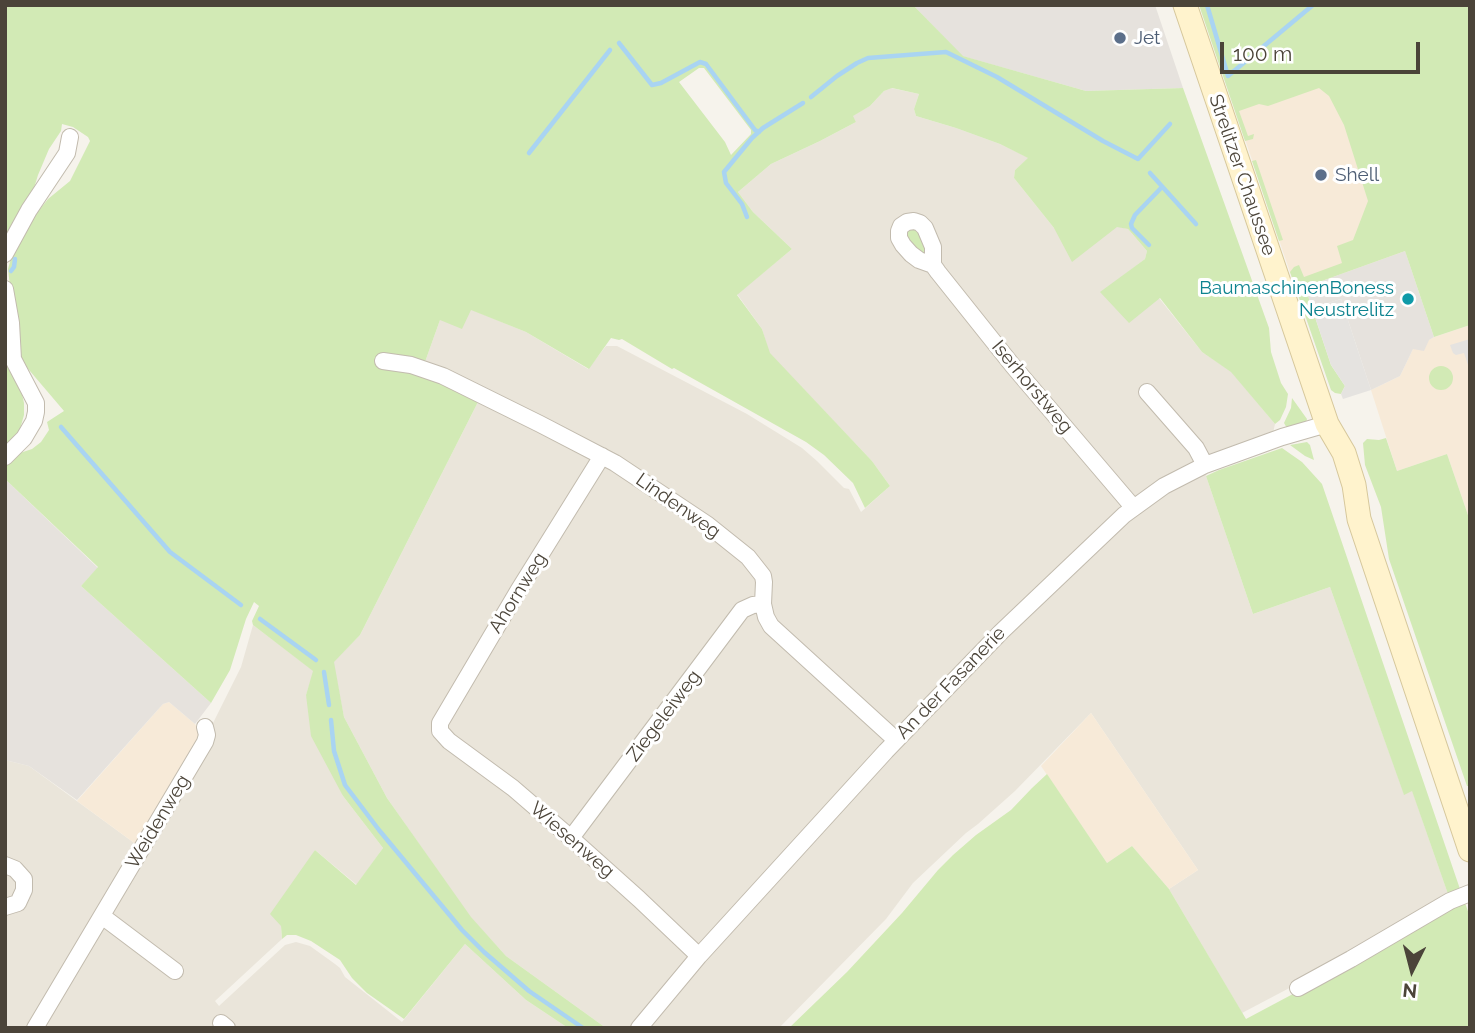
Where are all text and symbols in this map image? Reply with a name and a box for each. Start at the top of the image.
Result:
place label: Jet [1134,27,1160,49]
scale bar [1223,28,1422,72]
marker: Jet [1112,30,1128,46]
text: 100 m [1233,41,1292,66]
street label: Strelitzer Chaussee [1204,91,1280,259]
place label: Shell [1335,164,1379,186]
marker: Shell [1313,167,1329,183]
place label: BaumaschinenBoness Neustrelitz [1199,277,1394,321]
marker: BaumaschinenBoness Neustrelitz [1400,291,1416,307]
street label: Iserhorstweg [987,336,1077,438]
street label: Lindenweg [631,469,725,543]
street label: Ahornweg [484,548,552,638]
street label: An der Fasanerie [892,622,1010,744]
street label: Ziegeleiweg [622,666,706,766]
street label: Weidenweg [121,771,195,873]
street label: Wiesenweg [525,797,619,883]
north arrow [1377,935,1447,1005]
text: N [1401,979,1418,1003]

